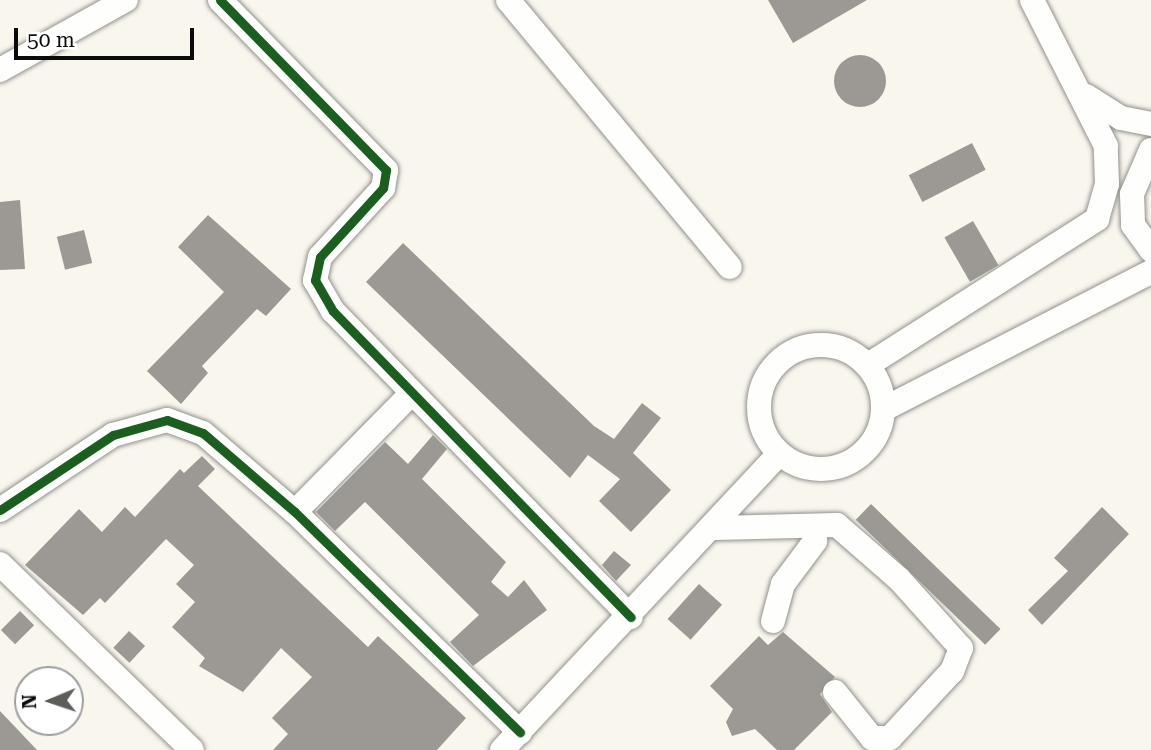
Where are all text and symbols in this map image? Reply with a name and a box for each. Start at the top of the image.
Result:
scale bar [18,14,198,58]
text: 50 m [27,28,75,52]
north arrow [14,666,84,736]
text: N [18,694,41,709]

